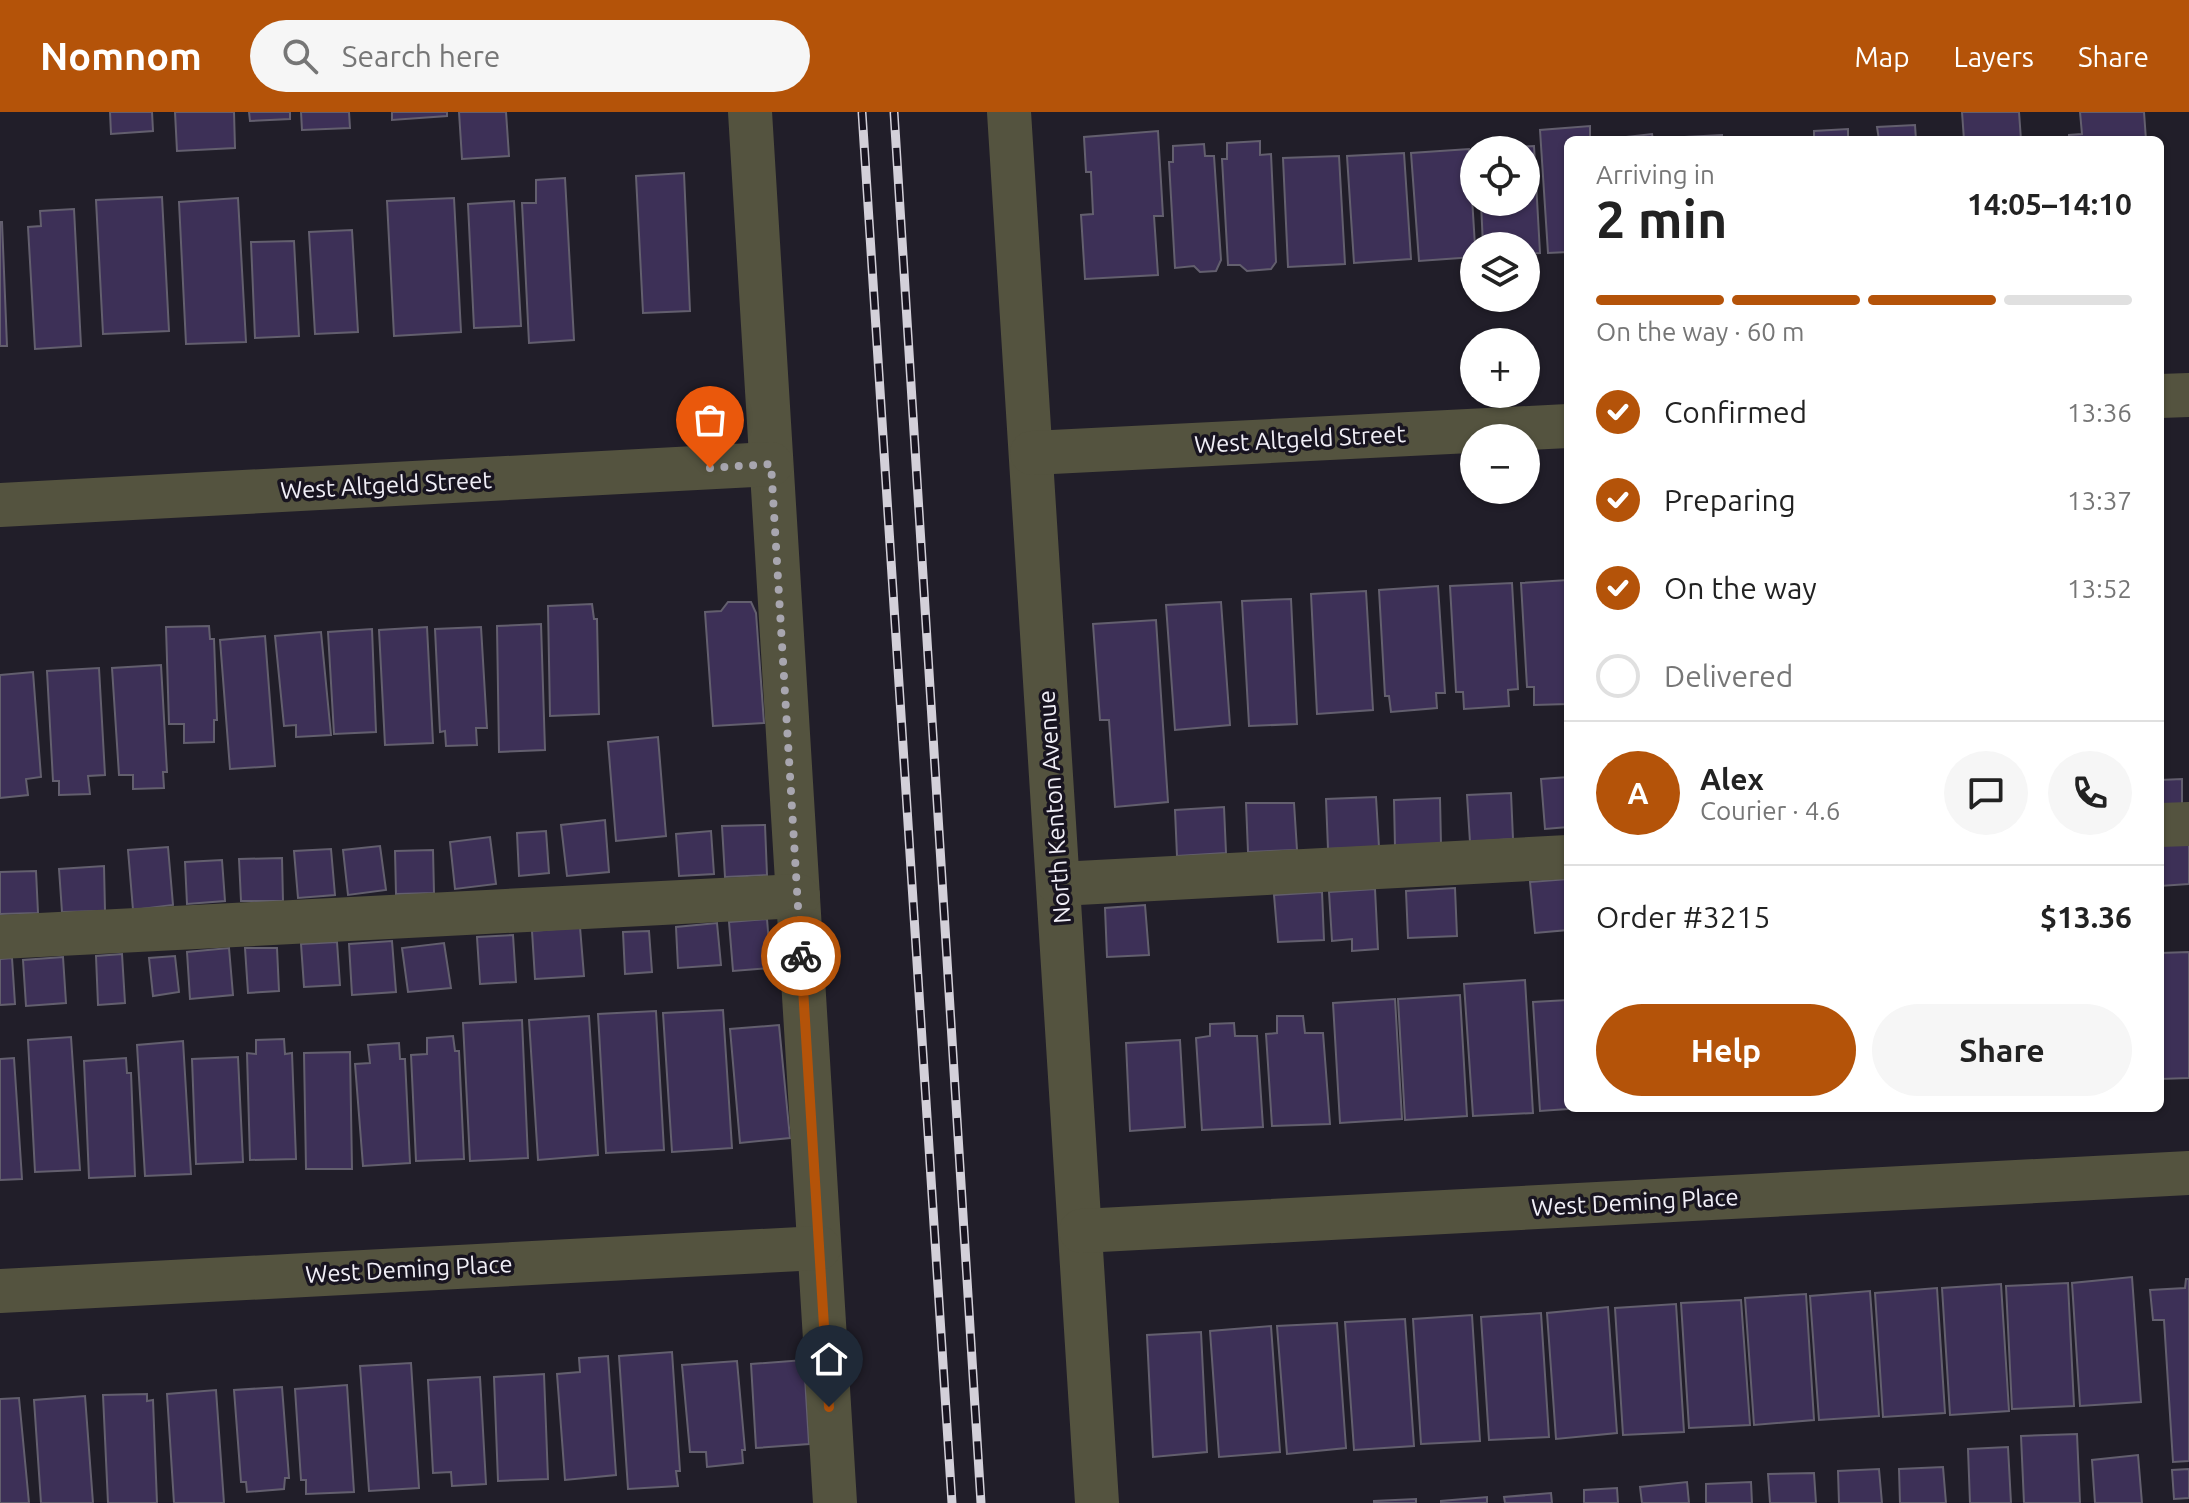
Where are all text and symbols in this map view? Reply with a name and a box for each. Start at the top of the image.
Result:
search box [250,20,810,92]
icon: search [278,34,322,78]
text: Nomnom [40,35,202,77]
text: Search here [342,39,500,73]
text: Map [1854,41,1910,72]
text: Layers [1954,41,2034,72]
text: Share [2078,41,2149,72]
map controls [1460,136,1540,504]
button: locate [1460,136,1540,216]
text: Arriving in [1596,160,1715,189]
text: 14:05–14:10 [1967,187,2132,221]
text: 2 min [1596,190,1727,248]
button: layers [1460,232,1540,312]
text: On the way · 60 m [1596,317,1804,346]
button: + [1460,328,1540,408]
pin [676,386,744,468]
icon: check [1596,390,1640,434]
text: Confirmed [1664,395,1807,429]
icon: bag [688,398,732,442]
text: 13:36 [2067,398,2132,427]
street label: West Altgeld Street [1194,420,1407,458]
button: − [1460,424,1540,504]
street label: West Altgeld Street [280,466,493,504]
icon: check [1596,478,1640,522]
text: Preparing [1664,483,1796,517]
text: 13:37 [2067,486,2132,515]
icon: check [1596,566,1640,610]
text: On the way [1664,571,1817,605]
text: 13:52 [2067,574,2132,603]
text: Delivered [1664,659,1793,693]
street label: North Kenton Avenue [1032,690,1076,924]
button: chat [1944,751,2028,835]
button: phone [2048,751,2132,835]
text: Alex [1700,762,1764,796]
text: A [1627,776,1649,810]
text: Courier · 4.6 [1700,796,1840,825]
text: Order #3215 [1596,900,1770,934]
text: $13.36 [2040,900,2132,934]
courier [761,916,841,996]
icon: bike [779,934,823,978]
button: Help [1596,1004,1856,1096]
button: Share [1872,1004,2132,1096]
street label: West Deming Place [1531,1183,1739,1221]
street label: West Deming Place [305,1250,513,1288]
pin [795,1325,863,1407]
icon: home [807,1337,851,1381]

